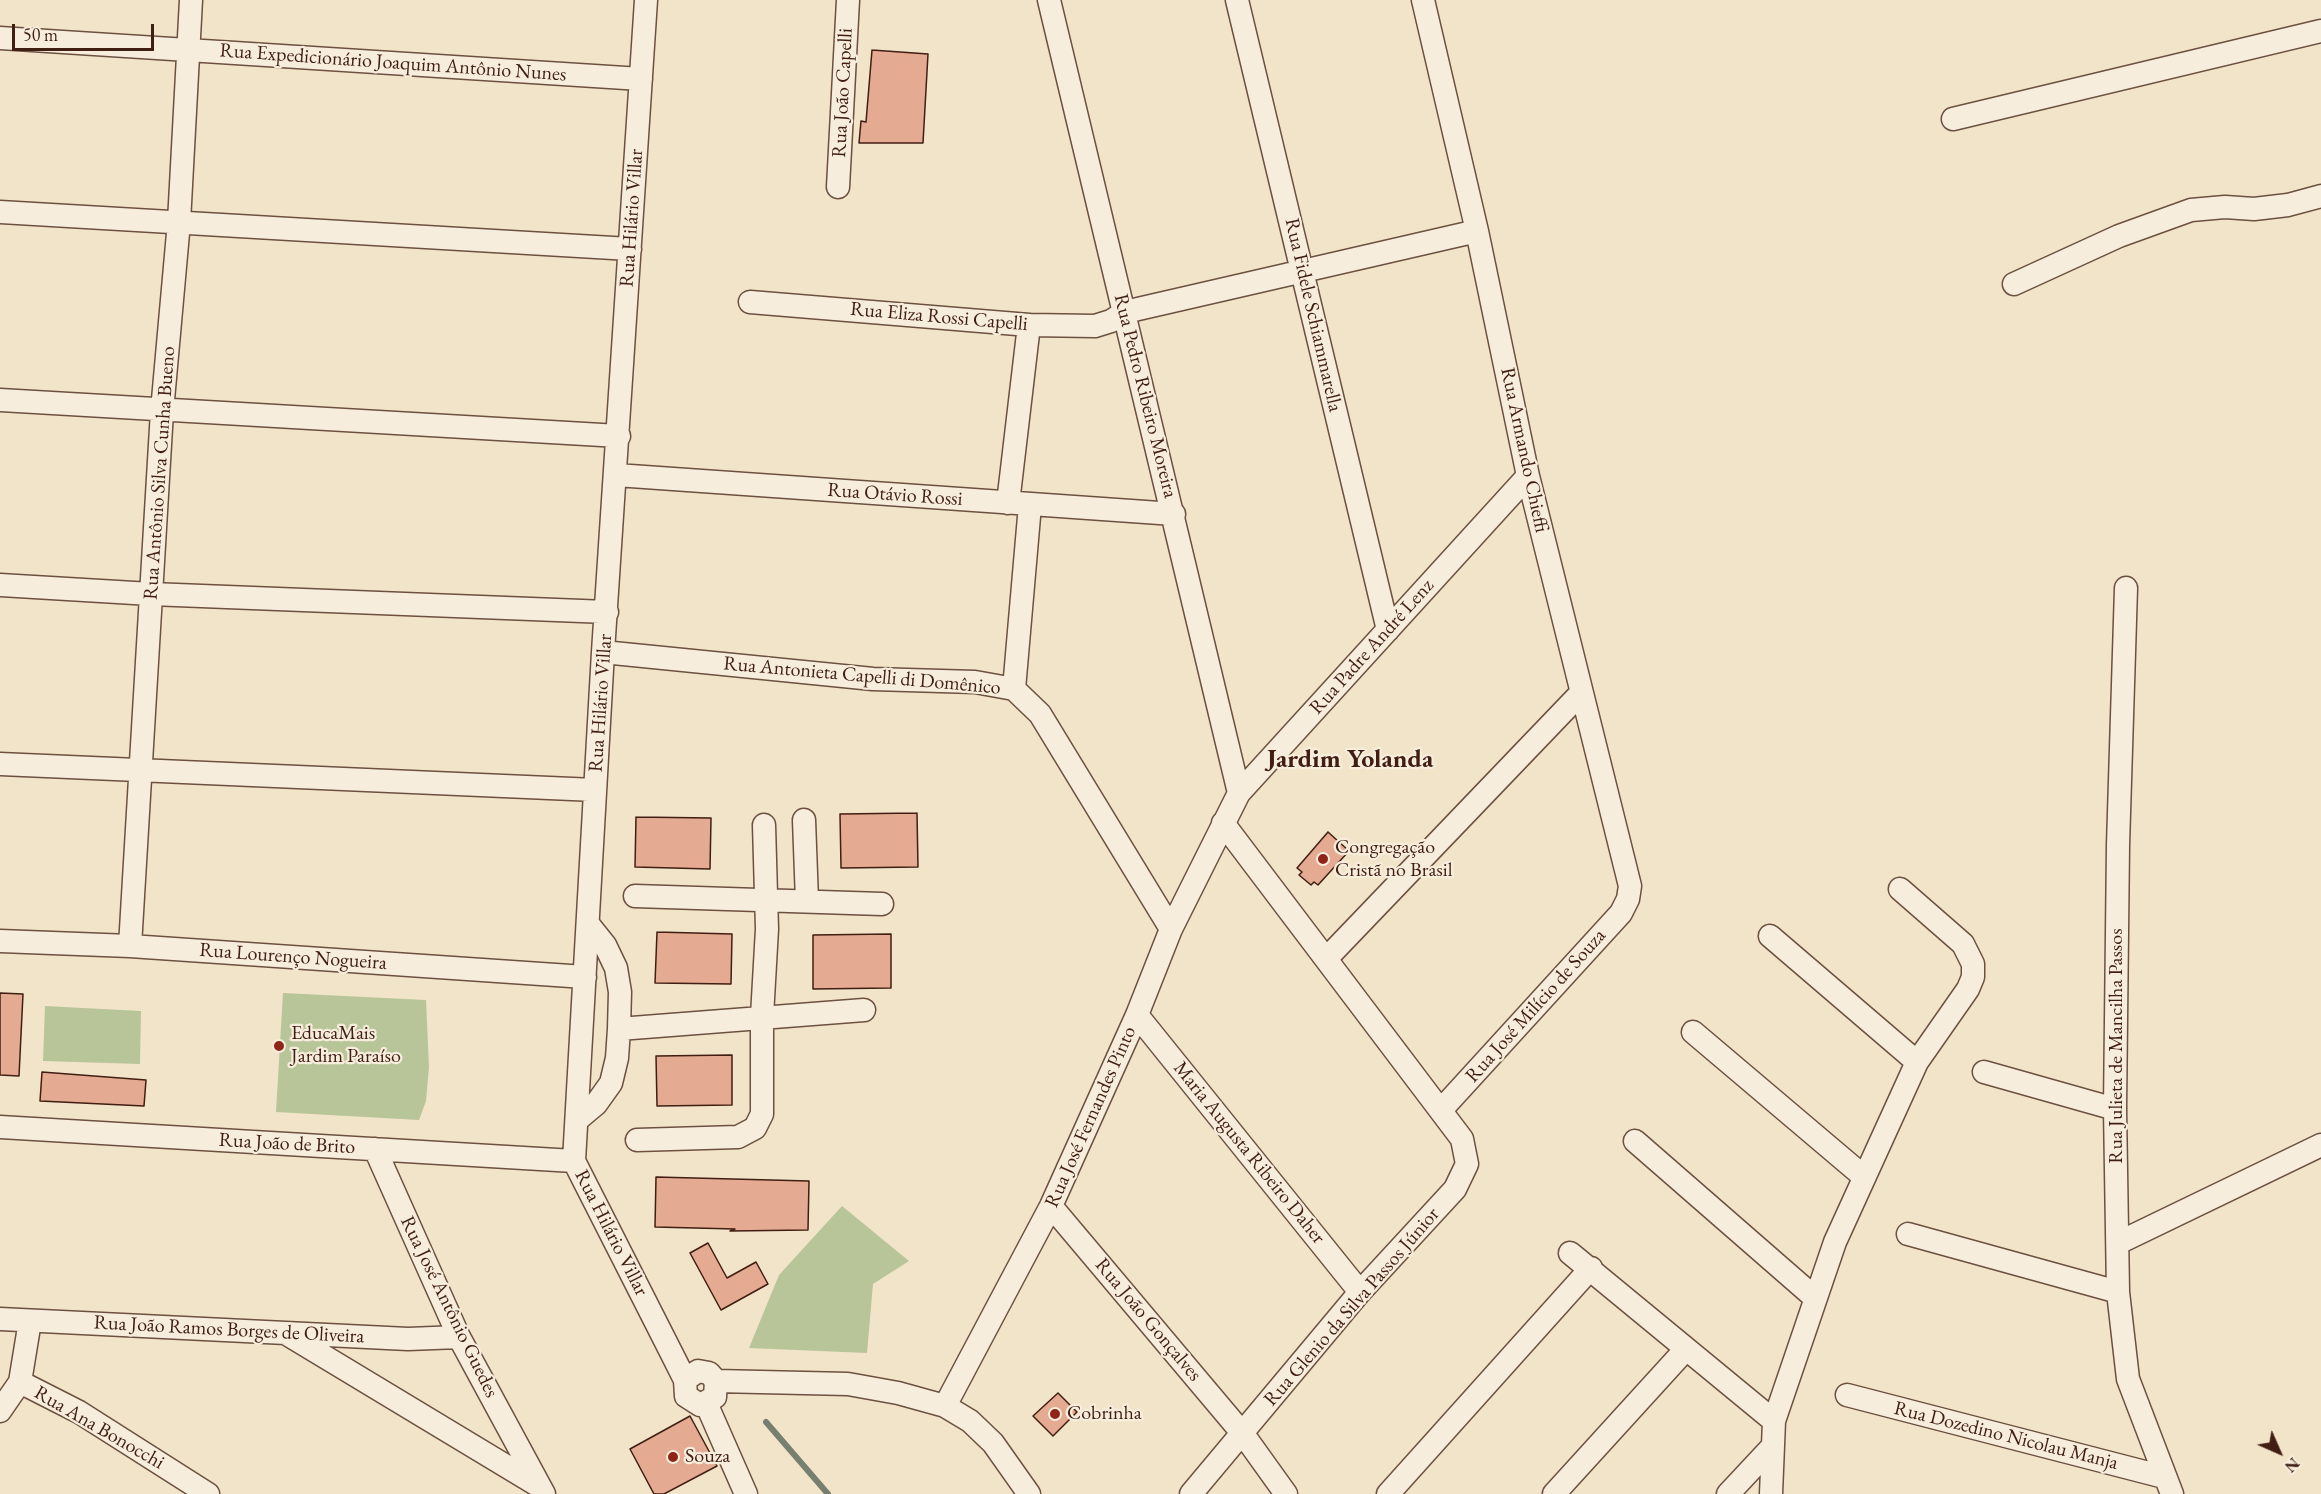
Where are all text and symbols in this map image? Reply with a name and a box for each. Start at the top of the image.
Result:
scale bar [15,12,158,50]
text: 50 m [23,23,58,46]
street label: Rua João Capelli [828,28,858,158]
street label: Rua Expedicionário Joaquim Antônio Nunes [219,39,567,87]
street label: Rua Hilário Villar [615,148,649,288]
street label: Rua Fidele Schiammarella [1279,216,1347,414]
street label: Rua Pedro Ribeiro Moreira [1108,291,1182,501]
street label: Rua Eliza Rossi Capelli [849,297,1029,337]
street label: Rua Antônio Silva Cunha Bueno [139,345,181,601]
street label: Rua Armando Chieffi [1495,365,1553,535]
street label: Rua Otávio Rossi [827,478,963,512]
street label: Rua Padre André Lenz [1305,574,1439,720]
street label: Rua Hilário Villar [584,633,618,773]
street label: Rua Antonieta Capelli di Domênico [722,652,1002,700]
district label: Jardim Yolanda [1267,744,1433,776]
place label: Congregação Cristã no Brasil [1335,836,1453,883]
marker: Congregação Cristã no Brasil [1316,852,1330,866]
street label: Rua José Milício de Souza [1461,924,1611,1088]
street label: Rua Julieta de Mancilha Passos [2105,928,2129,1164]
street label: Rua Lourenço Nogueira [198,938,388,976]
place label: EducaMais Jardim Paraíso [291,1022,401,1069]
street label: Rua José Fernandes Pinto [1040,1023,1142,1211]
marker: EducaMais Jardim Paraíso [272,1039,286,1053]
street label: Maria Augusta Ribeiro Daher [1168,1057,1330,1249]
street label: Rua João de Brito [218,1128,356,1160]
street label: Rua Hilário Villar [569,1166,653,1300]
street label: Rua Glenio da Silva Passos Júnior [1259,1203,1445,1411]
street label: Rua José Antônio Guedes [395,1212,503,1402]
street label: Rua João Gonçalves [1090,1254,1206,1386]
street label: Rua João Ramos Borges de Oliveira [93,1311,365,1349]
street label: Rua Ana Bonocchi [30,1381,168,1475]
street label: Rua Dozedino Nicolau Manja [1891,1397,2121,1475]
place label: Cobrinha [1067,1402,1142,1426]
marker: Cobrinha [1048,1407,1062,1421]
north arrow [2249,1422,2309,1482]
place label: Souza [685,1445,730,1469]
marker: Souza [666,1450,680,1464]
text: N [2280,1453,2304,1477]

